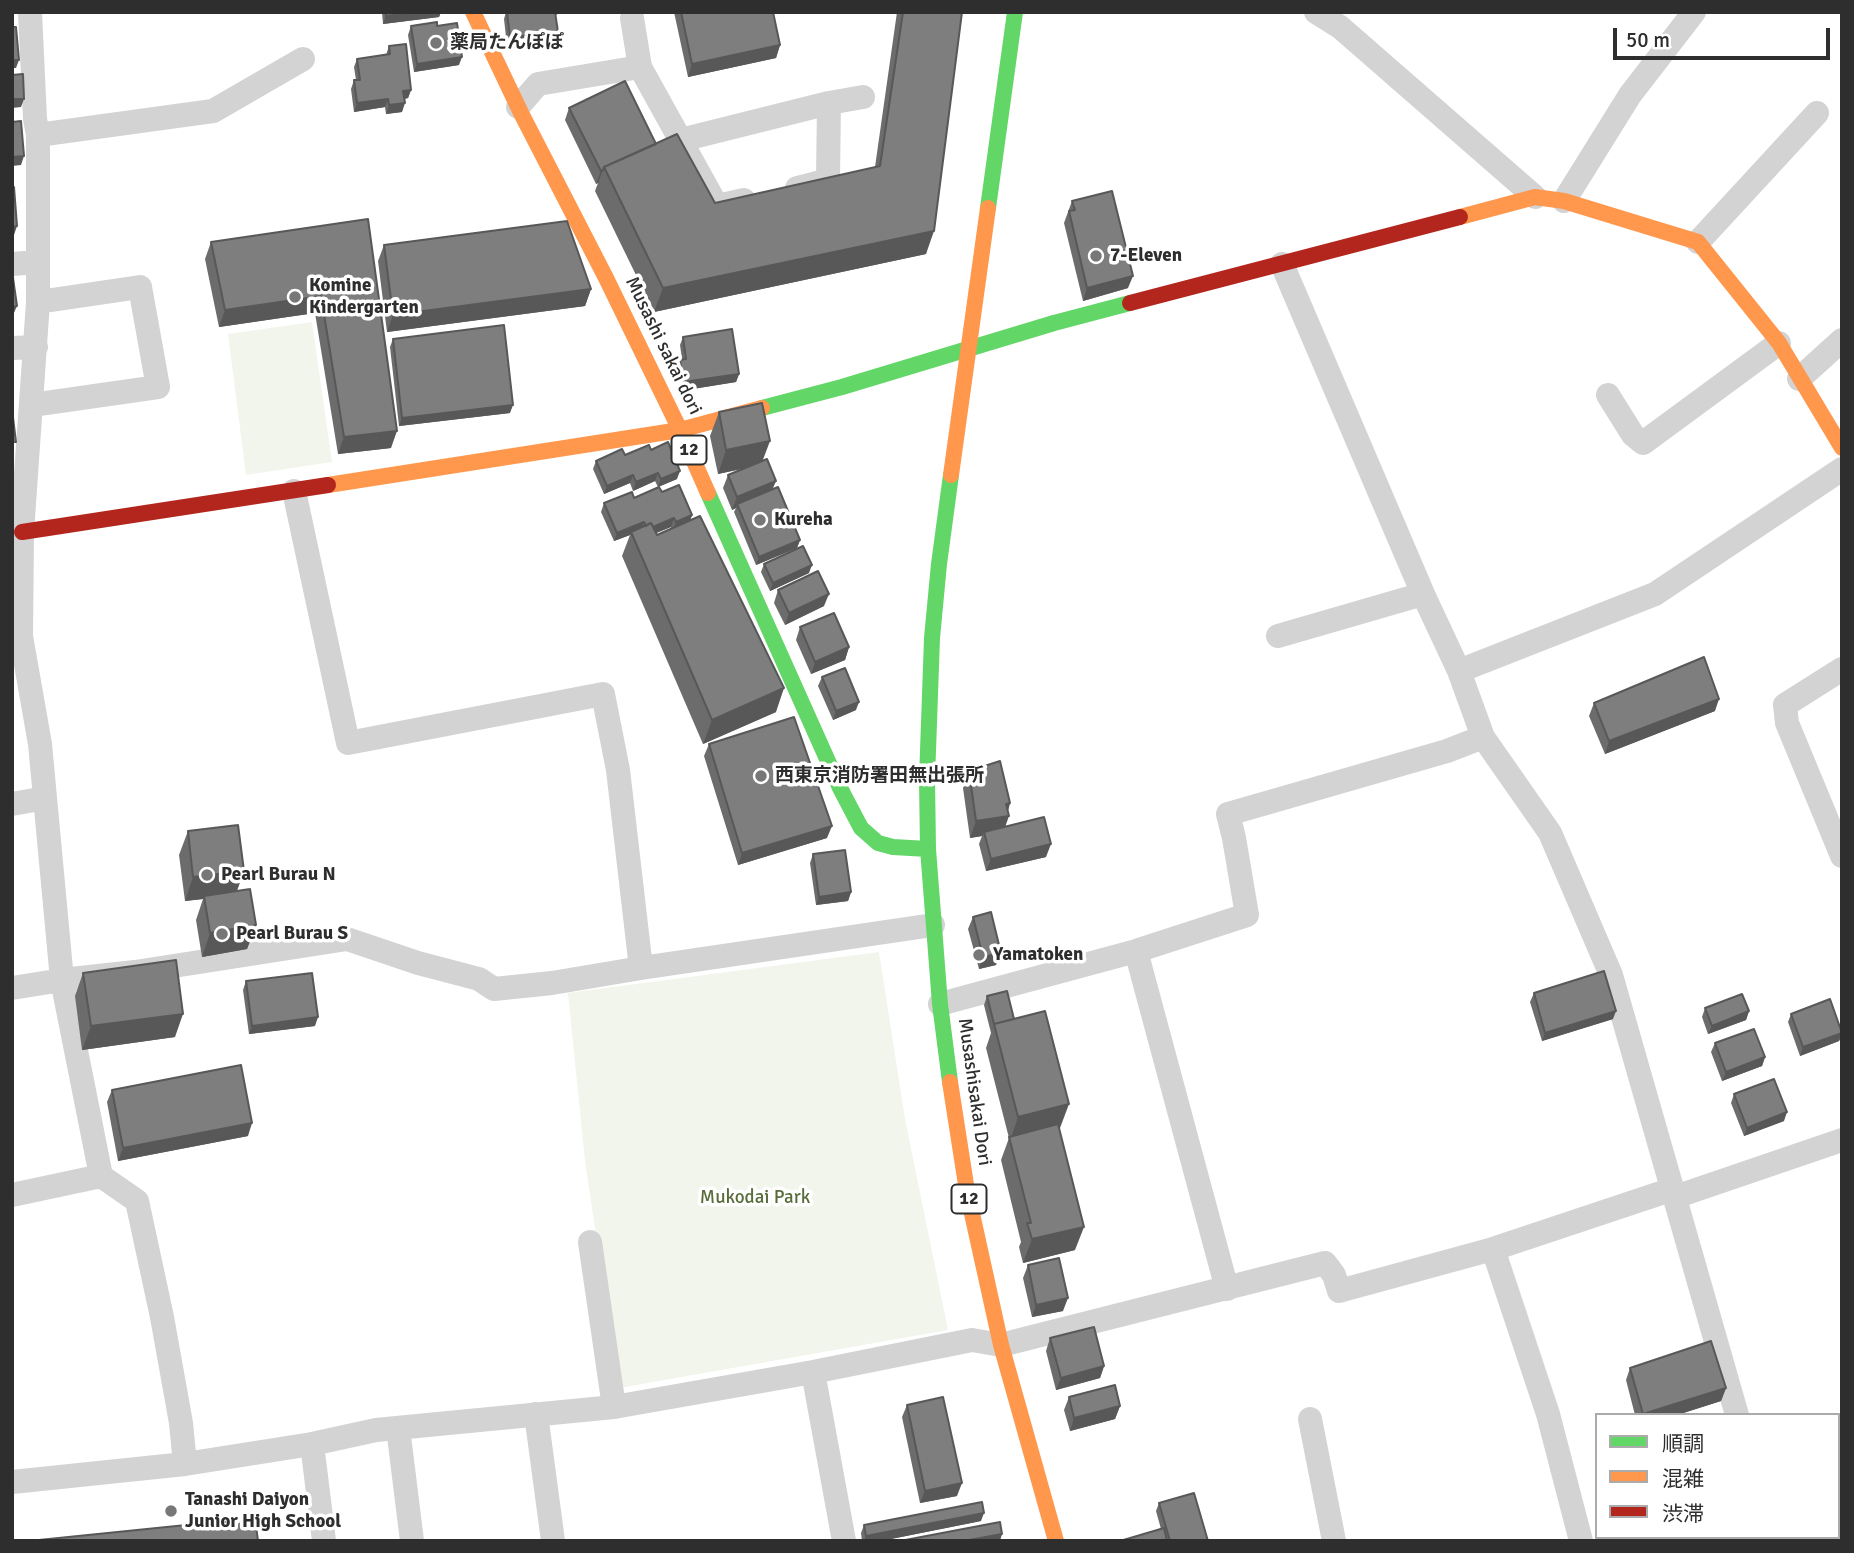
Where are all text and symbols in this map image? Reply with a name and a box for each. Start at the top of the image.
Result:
scale bar [1616,14,1833,58]
text: 50 m [1626,27,1670,53]
place label: 薬局たんぽぽ [450,32,564,54]
marker: 薬局たんぽぽ [428,35,444,51]
place label: 7-Eleven [1110,245,1182,267]
marker: 7-Eleven [1088,248,1104,264]
street label: Musashi sakai dori [620,273,706,419]
place label: Komine Kindergarten [309,275,419,319]
marker: Komine Kindergarten [287,289,303,305]
road number: 12 [672,436,706,464]
place label: Kureha [774,509,833,531]
marker: Kureha [752,512,768,528]
place label: 西東京消防署田無出張所 [775,765,984,787]
marker: 西東京消防署田無出張所 [753,768,769,784]
place label: Pearl Burau N [221,864,336,886]
marker: Pearl Burau N [199,867,215,883]
place label: Pearl Burau S [236,923,348,945]
marker: Pearl Burau S [214,926,230,942]
place label: Yamatoken [993,944,1083,966]
marker: Yamatoken [971,947,987,963]
street label: Musashisakai Dori [952,1017,996,1167]
road number: 12 [951,1184,986,1214]
park label: Mukodai Park [700,1187,810,1209]
legend [1595,1413,1840,1539]
text: 順調 [1662,1431,1704,1457]
text: 混雑 [1662,1466,1704,1492]
place label: Tanashi Daiyon Junior High School [185,1489,341,1533]
text: 渋滞 [1662,1501,1704,1527]
marker: Tanashi Daiyon Junior High School [163,1503,179,1519]

